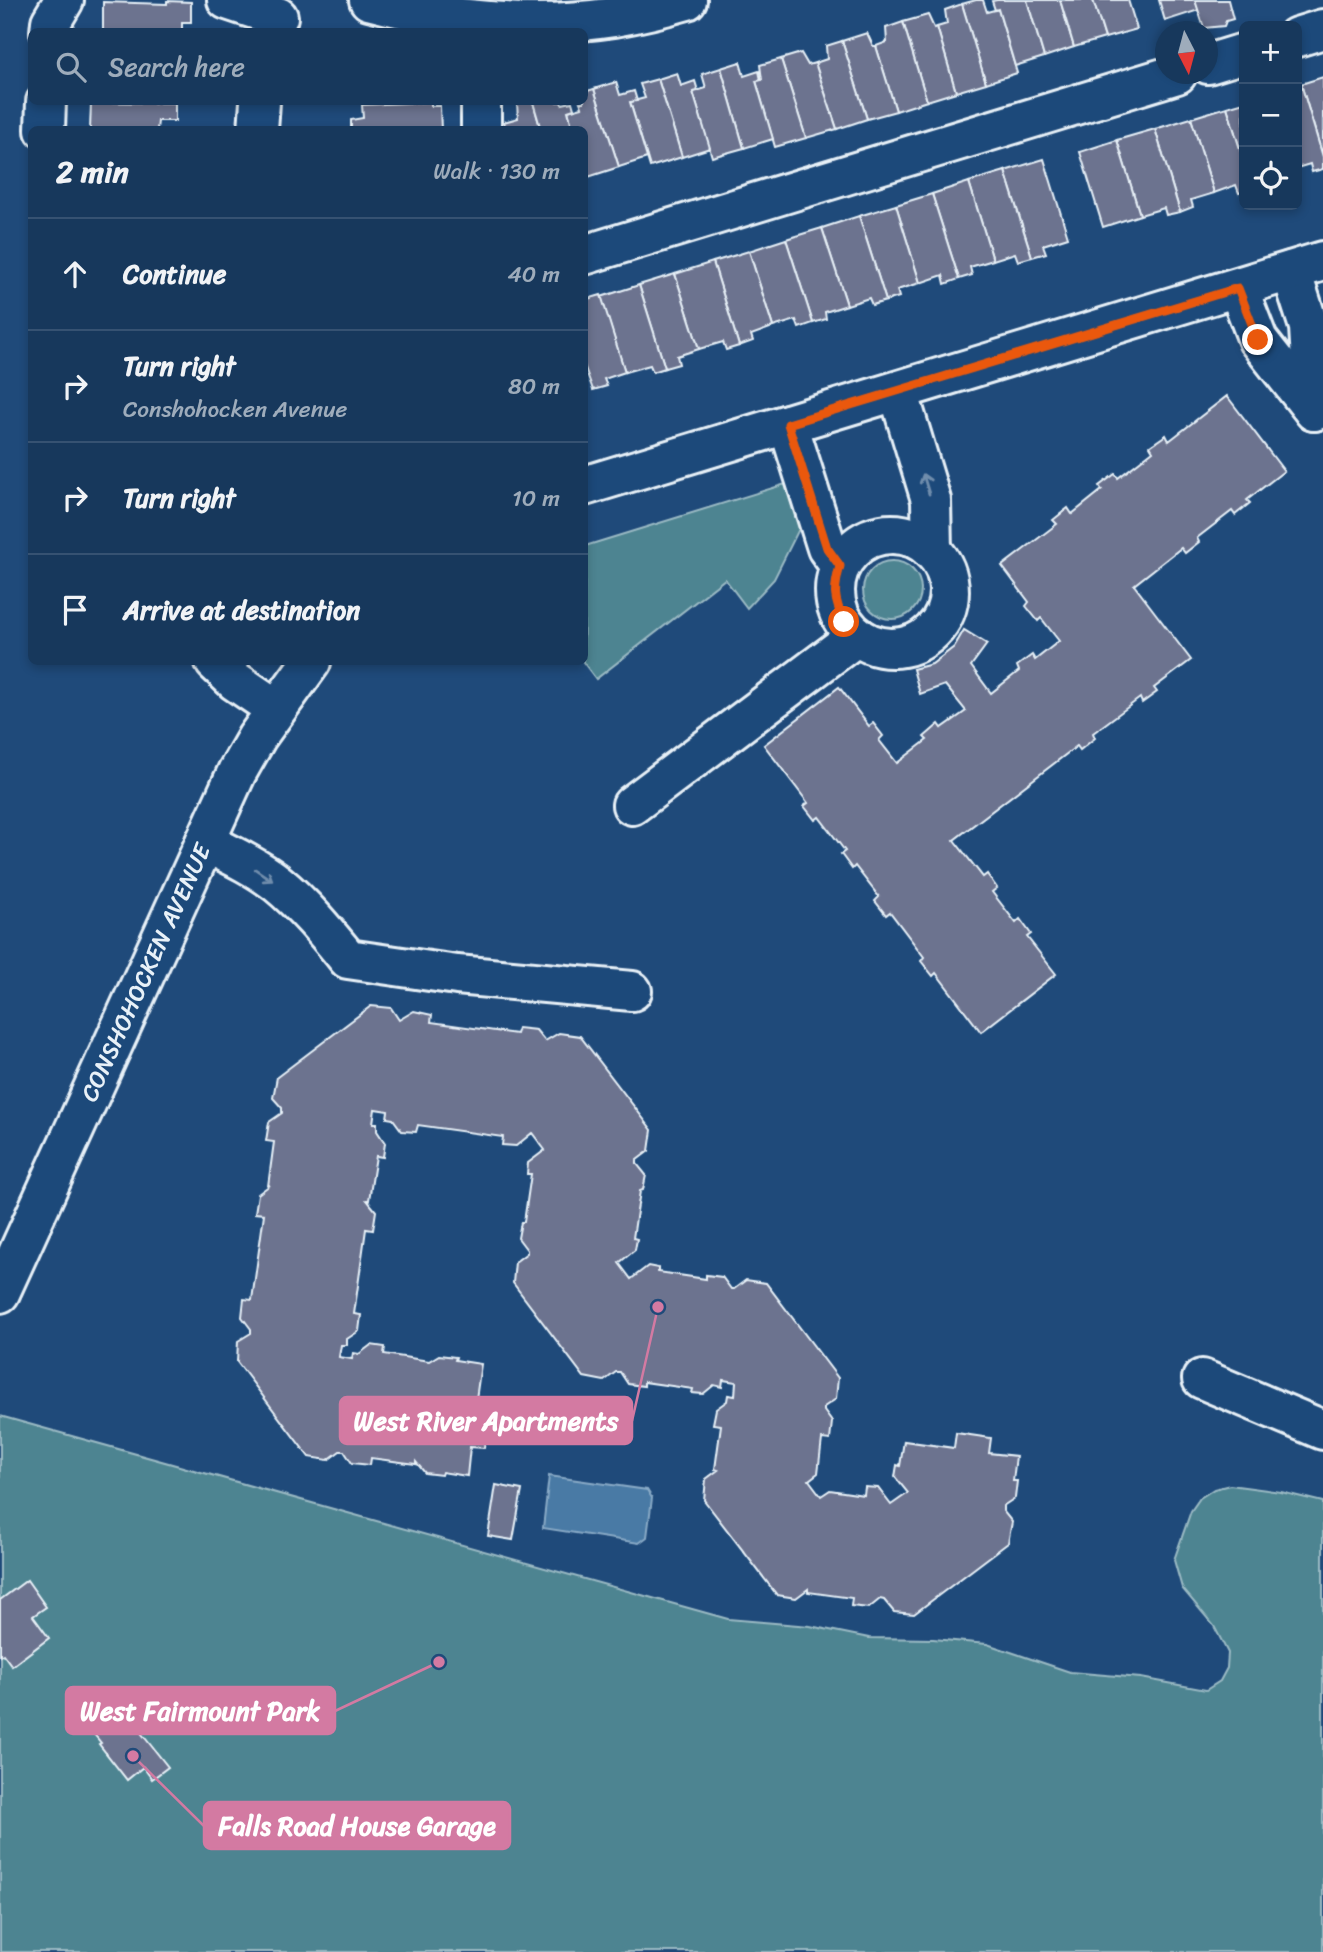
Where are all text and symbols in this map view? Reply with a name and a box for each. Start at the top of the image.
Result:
north arrow [1155,21,1218,84]
map controls [1239,21,1302,210]
button: + [1239,21,1302,84]
search box [28,28,588,105]
text: Search here [108,44,245,90]
icon: search [52,48,90,86]
button: − [1239,84,1302,147]
text: 2 min [56,145,129,199]
button: locate [1239,147,1302,210]
text: Walk · 130 m [433,151,560,192]
text: Continue [123,251,226,297]
text: 40 m [507,254,560,295]
icon: ahead [56,255,94,293]
route end [1242,324,1273,355]
text: Turn right [123,343,236,389]
text: 80 m [508,366,560,407]
icon: right [56,367,94,405]
text: Conshohocken Avenue [123,389,347,430]
one-way arrow [918,473,931,495]
text: Turn right [123,475,236,521]
text: 10 m [512,478,560,519]
icon: right [56,479,94,517]
text: Arrive at destination [123,587,360,633]
icon: arrive [56,591,94,629]
route start [828,606,859,637]
street label: CONSHOHOCKEN AVENUE [69,835,223,1109]
one-way arrow [254,868,274,882]
callout: West River Apartments [340,1397,632,1444]
text: West River Apartments [353,1398,620,1444]
callout: West Fairmount Park [66,1687,335,1734]
text: West Fairmount Park [80,1688,320,1734]
callout: Falls Road House Garage [204,1802,510,1849]
text: Falls Road House Garage [217,1803,496,1849]

